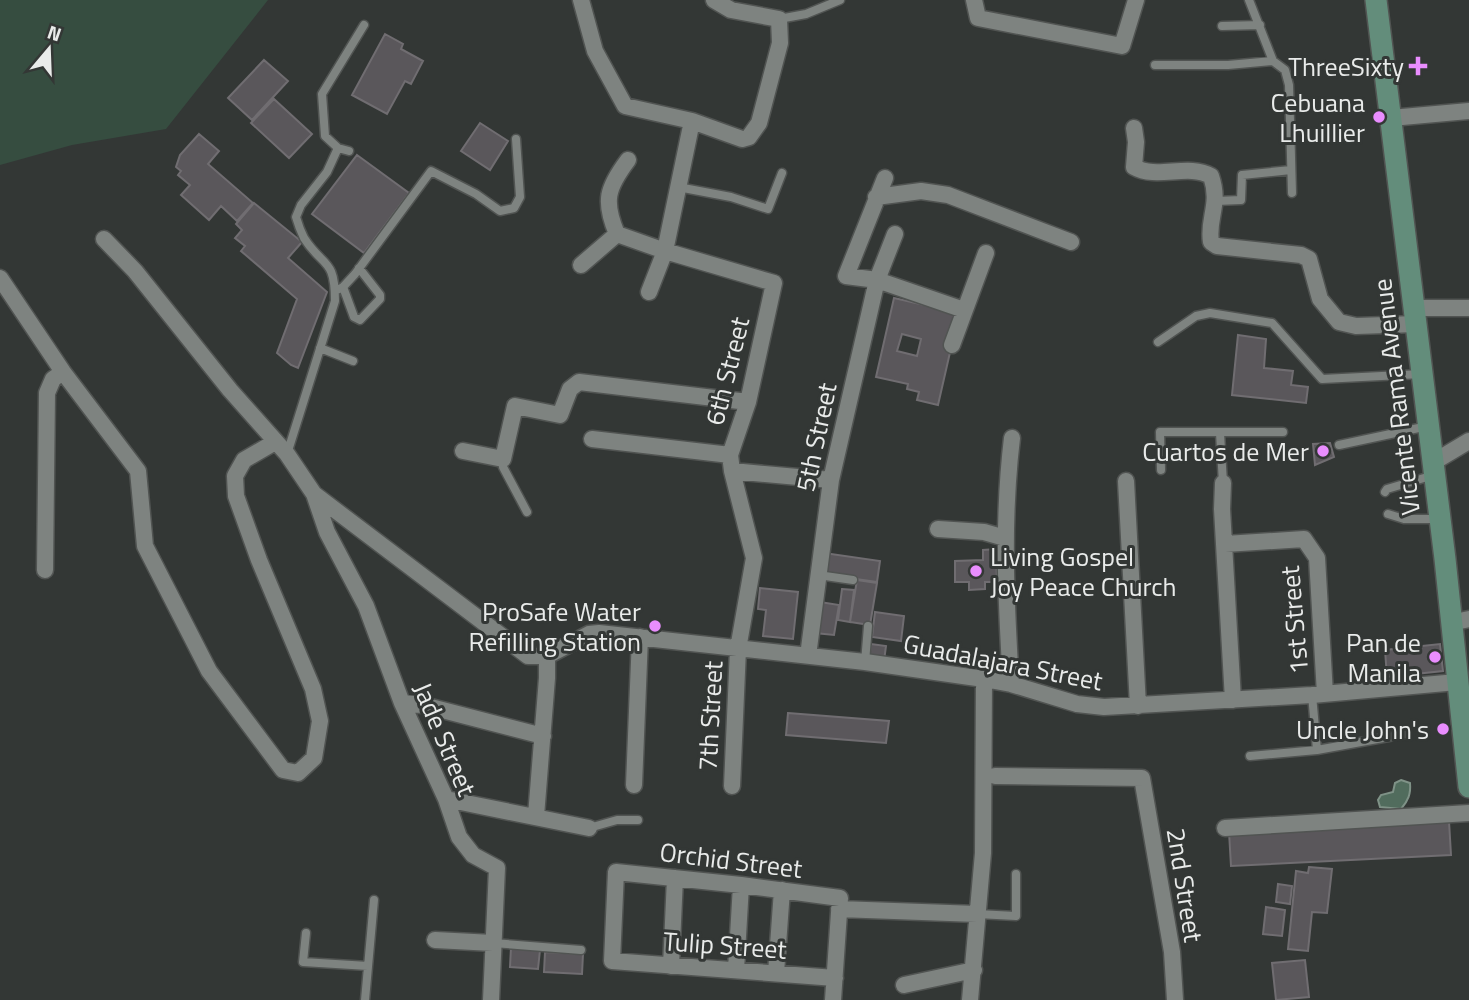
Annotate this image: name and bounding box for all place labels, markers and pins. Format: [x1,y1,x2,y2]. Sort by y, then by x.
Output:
place label: ThreeSixty [1288,47,1404,86]
marker: ThreeSixty [1410,58,1426,74]
place label: Cebuana Lhuillier [1270,83,1365,152]
marker: Cebuana Lhuillier [1371,109,1387,125]
place label: Cuartos de Mer [1142,432,1309,471]
marker: Cuartos de Mer [1315,443,1331,459]
place label: Living Gospel Joy Peace Church [990,537,1177,606]
marker: Living Gospel Joy Peace Church [968,563,984,579]
place label: ProSafe Water Refilling Station [469,592,641,661]
marker: ProSafe Water Refilling Station [647,618,663,634]
place label: Pan de Manila [1346,623,1421,692]
marker: Pan de Manila [1427,649,1443,665]
place label: Uncle John's [1296,710,1429,749]
marker: Uncle John's [1435,721,1451,737]

